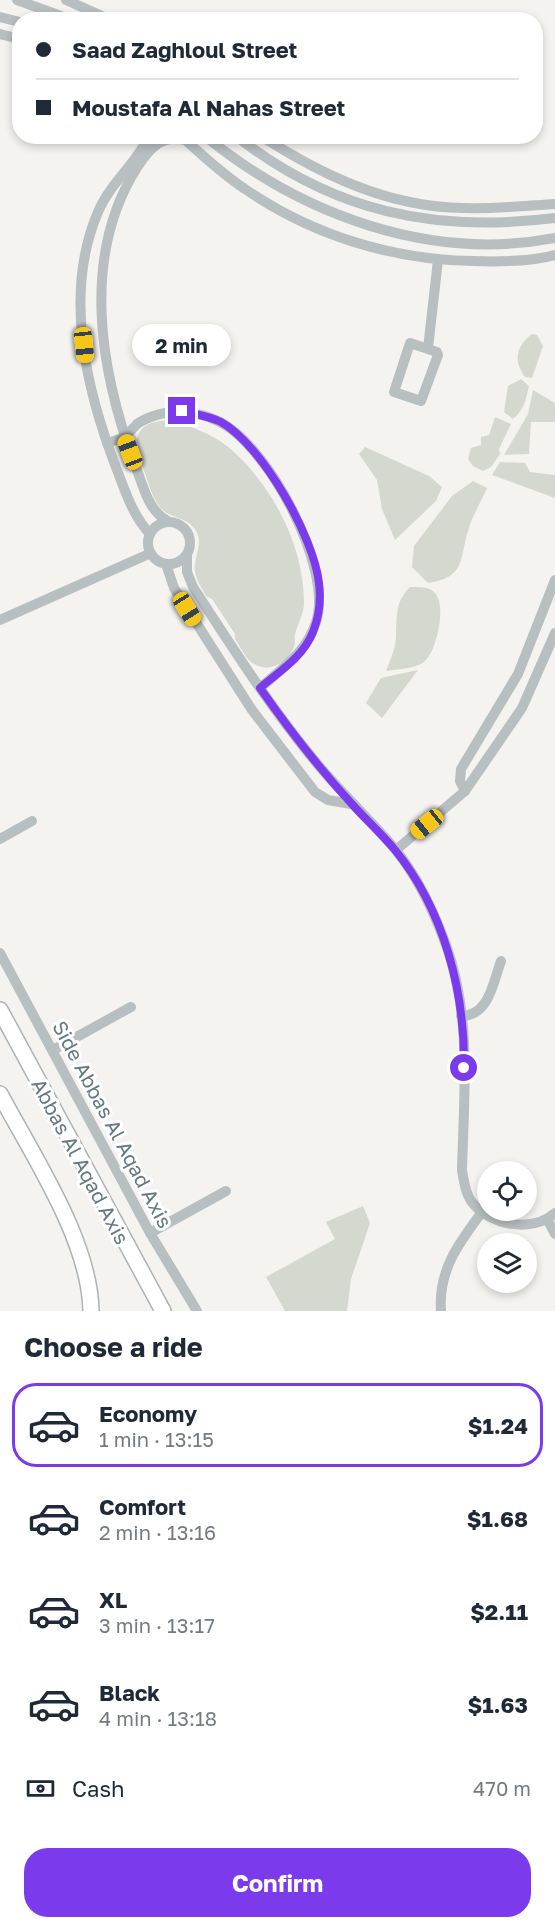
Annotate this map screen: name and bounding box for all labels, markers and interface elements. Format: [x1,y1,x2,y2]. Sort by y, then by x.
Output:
text: Saad Zaghloul Street [72,36,297,63]
text: Moustafa Al Nahas Street [72,94,345,121]
callout: 2 min [132,324,231,366]
car [73,326,95,364]
text: 2 min [155,333,208,357]
route end [168,397,195,424]
car [115,432,145,472]
car [170,589,204,629]
car [407,806,447,842]
street label: Side Abbas Al Aqad Axis [48,1016,178,1232]
route start [450,1054,477,1081]
street label: Abbas Al Aqad Axis [27,1074,135,1248]
map controls [477,1161,537,1293]
button: locate [477,1161,537,1221]
button: layers [477,1233,537,1293]
text: Choose a ride [24,1331,203,1363]
icon: car [27,1398,81,1452]
text: Economy [99,1400,197,1427]
text: $1.24 [468,1412,528,1439]
text: 1 min · 13:15 [99,1427,214,1451]
icon: car [27,1491,81,1545]
text: Comfort [99,1493,186,1520]
text: $1.68 [467,1505,528,1532]
text: 2 min · 13:16 [99,1520,216,1544]
icon: car [27,1584,81,1638]
text: XL [99,1586,127,1613]
text: $2.11 [470,1598,528,1625]
text: 3 min · 13:17 [99,1613,215,1637]
icon: car [27,1677,81,1731]
text: Black [99,1679,160,1706]
text: $1.63 [467,1691,528,1718]
text: 4 min · 13:18 [99,1706,217,1730]
icon: cash [24,1772,57,1805]
text: Cash [72,1775,125,1802]
text: 470 m [473,1776,531,1800]
button: Confirm [24,1848,531,1917]

